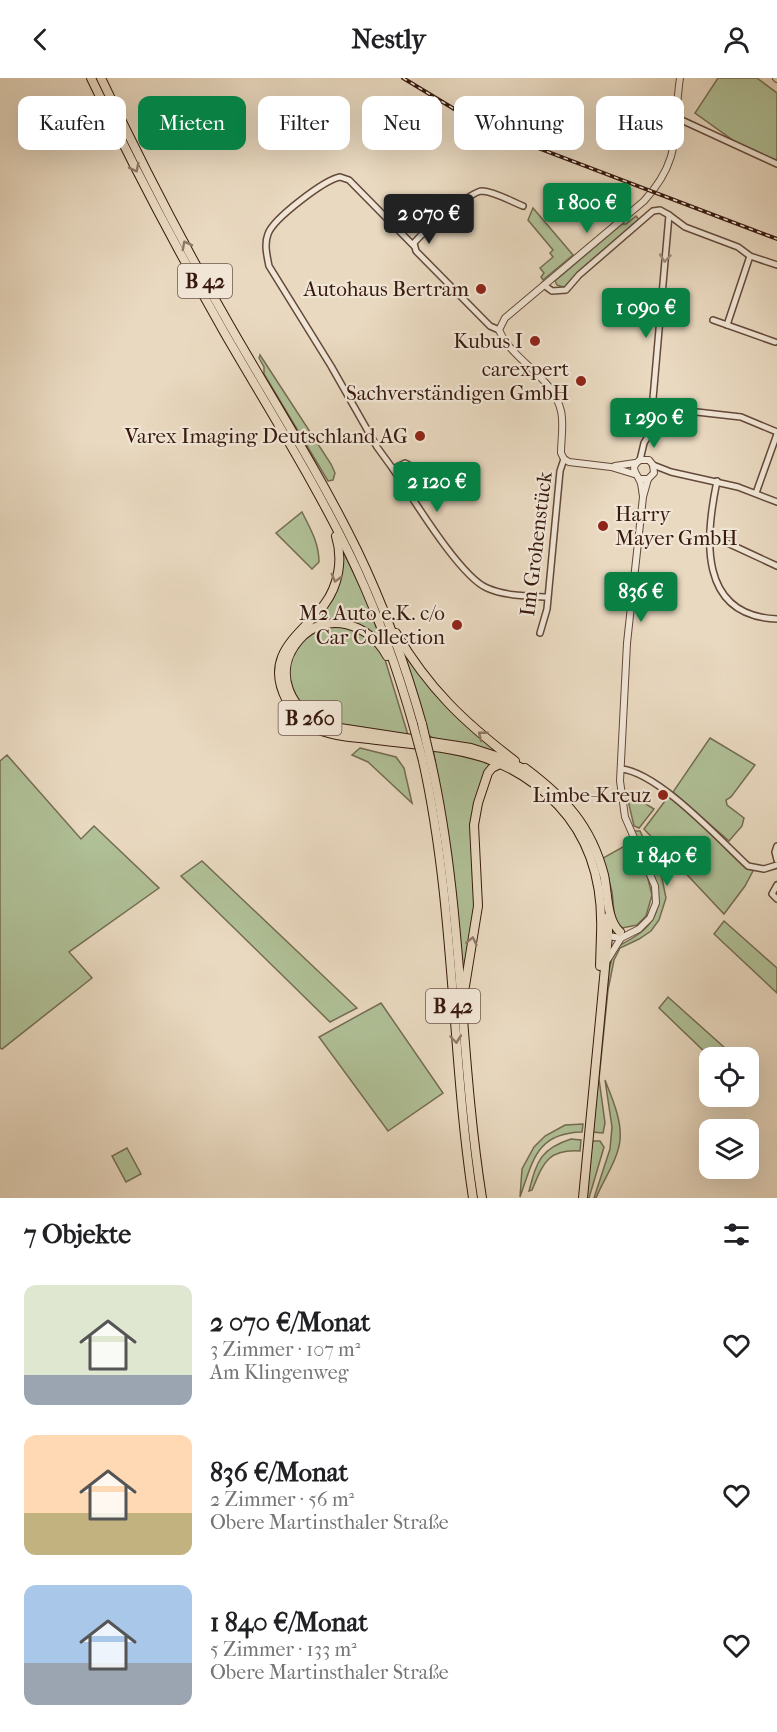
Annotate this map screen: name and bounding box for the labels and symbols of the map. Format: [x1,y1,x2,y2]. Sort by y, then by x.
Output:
one-way arrow [128,162,139,173]
pin: 1 800 € [532,183,642,234]
pin: 2 070 € [374,194,484,245]
one-way arrow [182,241,193,251]
one-way arrow [659,254,672,263]
road number: B 42 [178,264,232,298]
place label: Autohaus Bertram [303,277,470,301]
marker: Autohaus Bertram [474,282,488,296]
pin: 1 090 € [591,288,701,339]
place label: Kubus I [453,329,523,353]
marker: Kubus I [528,334,542,348]
place label: carexpert Sachverständigen GmbH [346,357,570,405]
marker: carexpert Sachverständigen GmbH [574,374,588,388]
pin: 1 290 € [599,398,709,449]
place label: Varex Imaging Deutschland AG [124,424,408,448]
marker: Varex Imaging Deutschland AG [413,429,427,443]
pin: 2 120 € [382,462,492,513]
street label: Im Grohenstück [515,470,557,618]
place label: Harry Mayer GmbH [615,502,738,550]
marker: Harry Mayer GmbH [596,519,610,533]
pin: 836 € [599,572,683,623]
one-way arrow [331,573,344,583]
place label: M2 Auto e.K. c/o Car Collection [299,601,445,649]
marker: M2 Auto e.K. c/o Car Collection [450,618,464,632]
road number: B 260 [278,701,342,735]
one-way arrow [477,731,488,742]
place label: Limbe-Kreuz [532,783,651,807]
marker: Limbe-Kreuz [656,788,670,802]
pin: 1 840 € [612,836,722,887]
one-way arrow [465,936,478,946]
road number: B 42 [426,989,480,1023]
one-way arrow [449,1035,462,1044]

